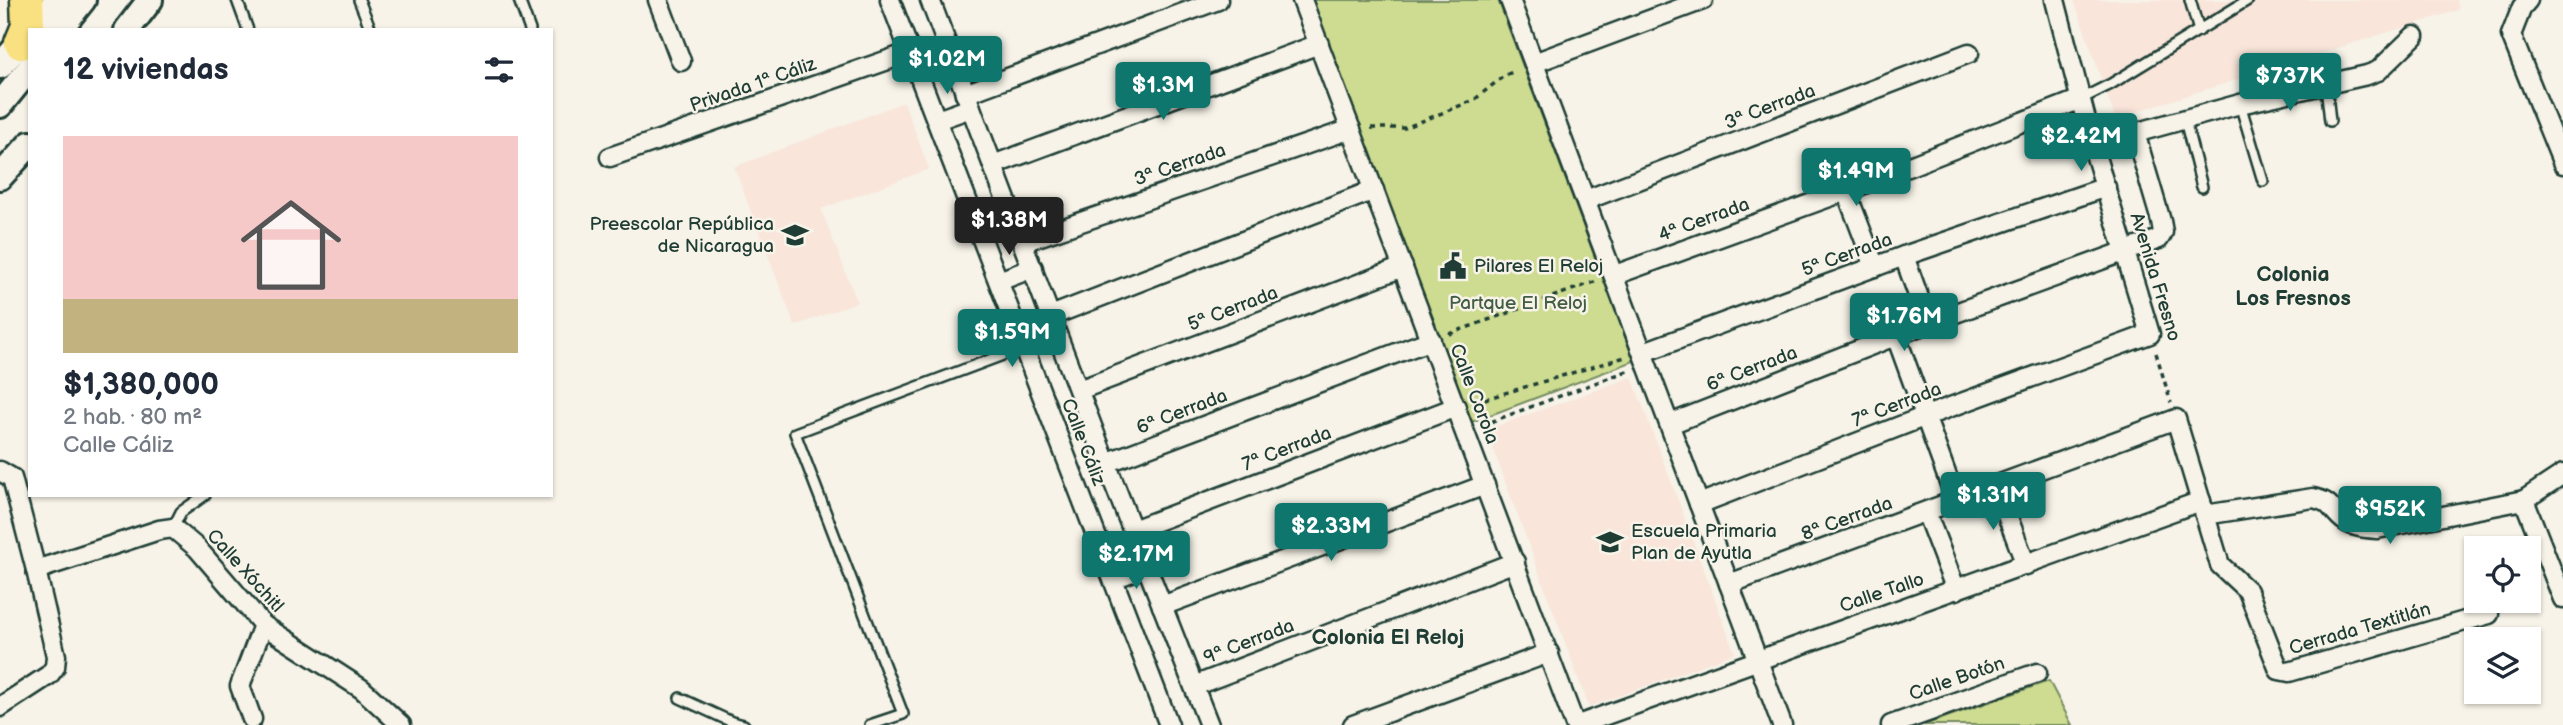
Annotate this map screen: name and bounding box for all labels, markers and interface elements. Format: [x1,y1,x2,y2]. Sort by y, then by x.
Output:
pin: $1.02M [890,36,1004,96]
text: $1.02M [908,45,986,73]
icon: filters [480,51,518,89]
text: 12 viviendas [63,52,228,88]
street label: Privada 1ª Cáliz [687,52,820,117]
pin: $737K [2241,54,2339,113]
pin: $1.3M [1114,62,1212,122]
text: $737K [2255,62,2325,90]
text: $1.3M [1131,71,1195,99]
street label: 3ª Cerrada [1721,79,1819,135]
pin: $2.42M [2024,114,2138,173]
text: $2.42M [2040,122,2122,150]
street label: 3ª Cerrada [1131,139,1229,191]
pin: $1.49M [1799,148,1913,208]
text: $1.49M [1818,157,1894,185]
icon: home [228,182,354,308]
street label: 4ª Cerrada [1655,193,1753,247]
pin: $1.38M [952,198,1066,257]
text: $1.38M [971,206,1047,234]
street label: Avenida Fresno [2125,210,2185,344]
place label: Preescolar República de Nicaragua [590,213,774,258]
school or university icon: Preescolar República de Nicaragua [780,220,810,250]
street label: 5ª Cerrada [1799,228,1895,282]
public building icon: Pilares El Reloj [1438,251,1468,281]
place label: Pilares El Reloj [1474,255,1603,278]
district label: Colonia Los Fresnos [2235,262,2351,311]
street label: 5ª Cerrada [1185,281,1281,337]
park label: Partque El Reloj [1449,292,1587,315]
pin: $1.76M [1847,294,1961,353]
text: $1.76M [1866,302,1942,330]
pin: $1.59M [955,310,1069,369]
text: $1.59M [974,318,1050,346]
street label: Calle Corola [1444,341,1504,447]
street label: 6ª Cerrada [1703,341,1801,397]
text: $1,380,000 [63,367,219,403]
street label: 7ª Cerrada [1849,378,1945,432]
street label: 6ª Cerrada [1133,384,1231,440]
street label: Calle Cáliz [1056,395,1110,489]
text: 2 hab. · 80 m² [63,403,202,431]
street label: 7ª Cerrada [1239,422,1335,476]
text: Calle Cáliz [63,431,173,459]
pin: $1.31M [1936,472,2050,532]
text: $1.31M [1957,481,2029,509]
pin: $952K [2341,486,2439,546]
street label: 8ª Cerrada [1798,492,1896,546]
text: $952K [2354,495,2426,523]
pin: $2.33M [1274,504,1388,563]
text: $2.33M [1291,512,1371,540]
place label: Escuela Primaria Plan de Ayutla [1631,520,1777,565]
street label: Calle Xóchitl [202,525,288,617]
school or university icon: Escuela Primaria Plan de Ayutla [1595,527,1625,557]
pin: $2.17M [1079,532,1193,591]
map controls [2464,536,2541,704]
button: locate [2464,536,2541,613]
text: $2.17M [1098,540,1174,568]
street label: Calle Tallo [1837,568,1927,618]
street label: Cerrada Textitlán [2287,598,2433,660]
street label: 9ª Cerrada [1200,614,1298,670]
district label: Colonia El Reloj [1312,625,1464,650]
button: layers [2464,627,2541,704]
street label: Calle Botón [1906,652,2008,706]

